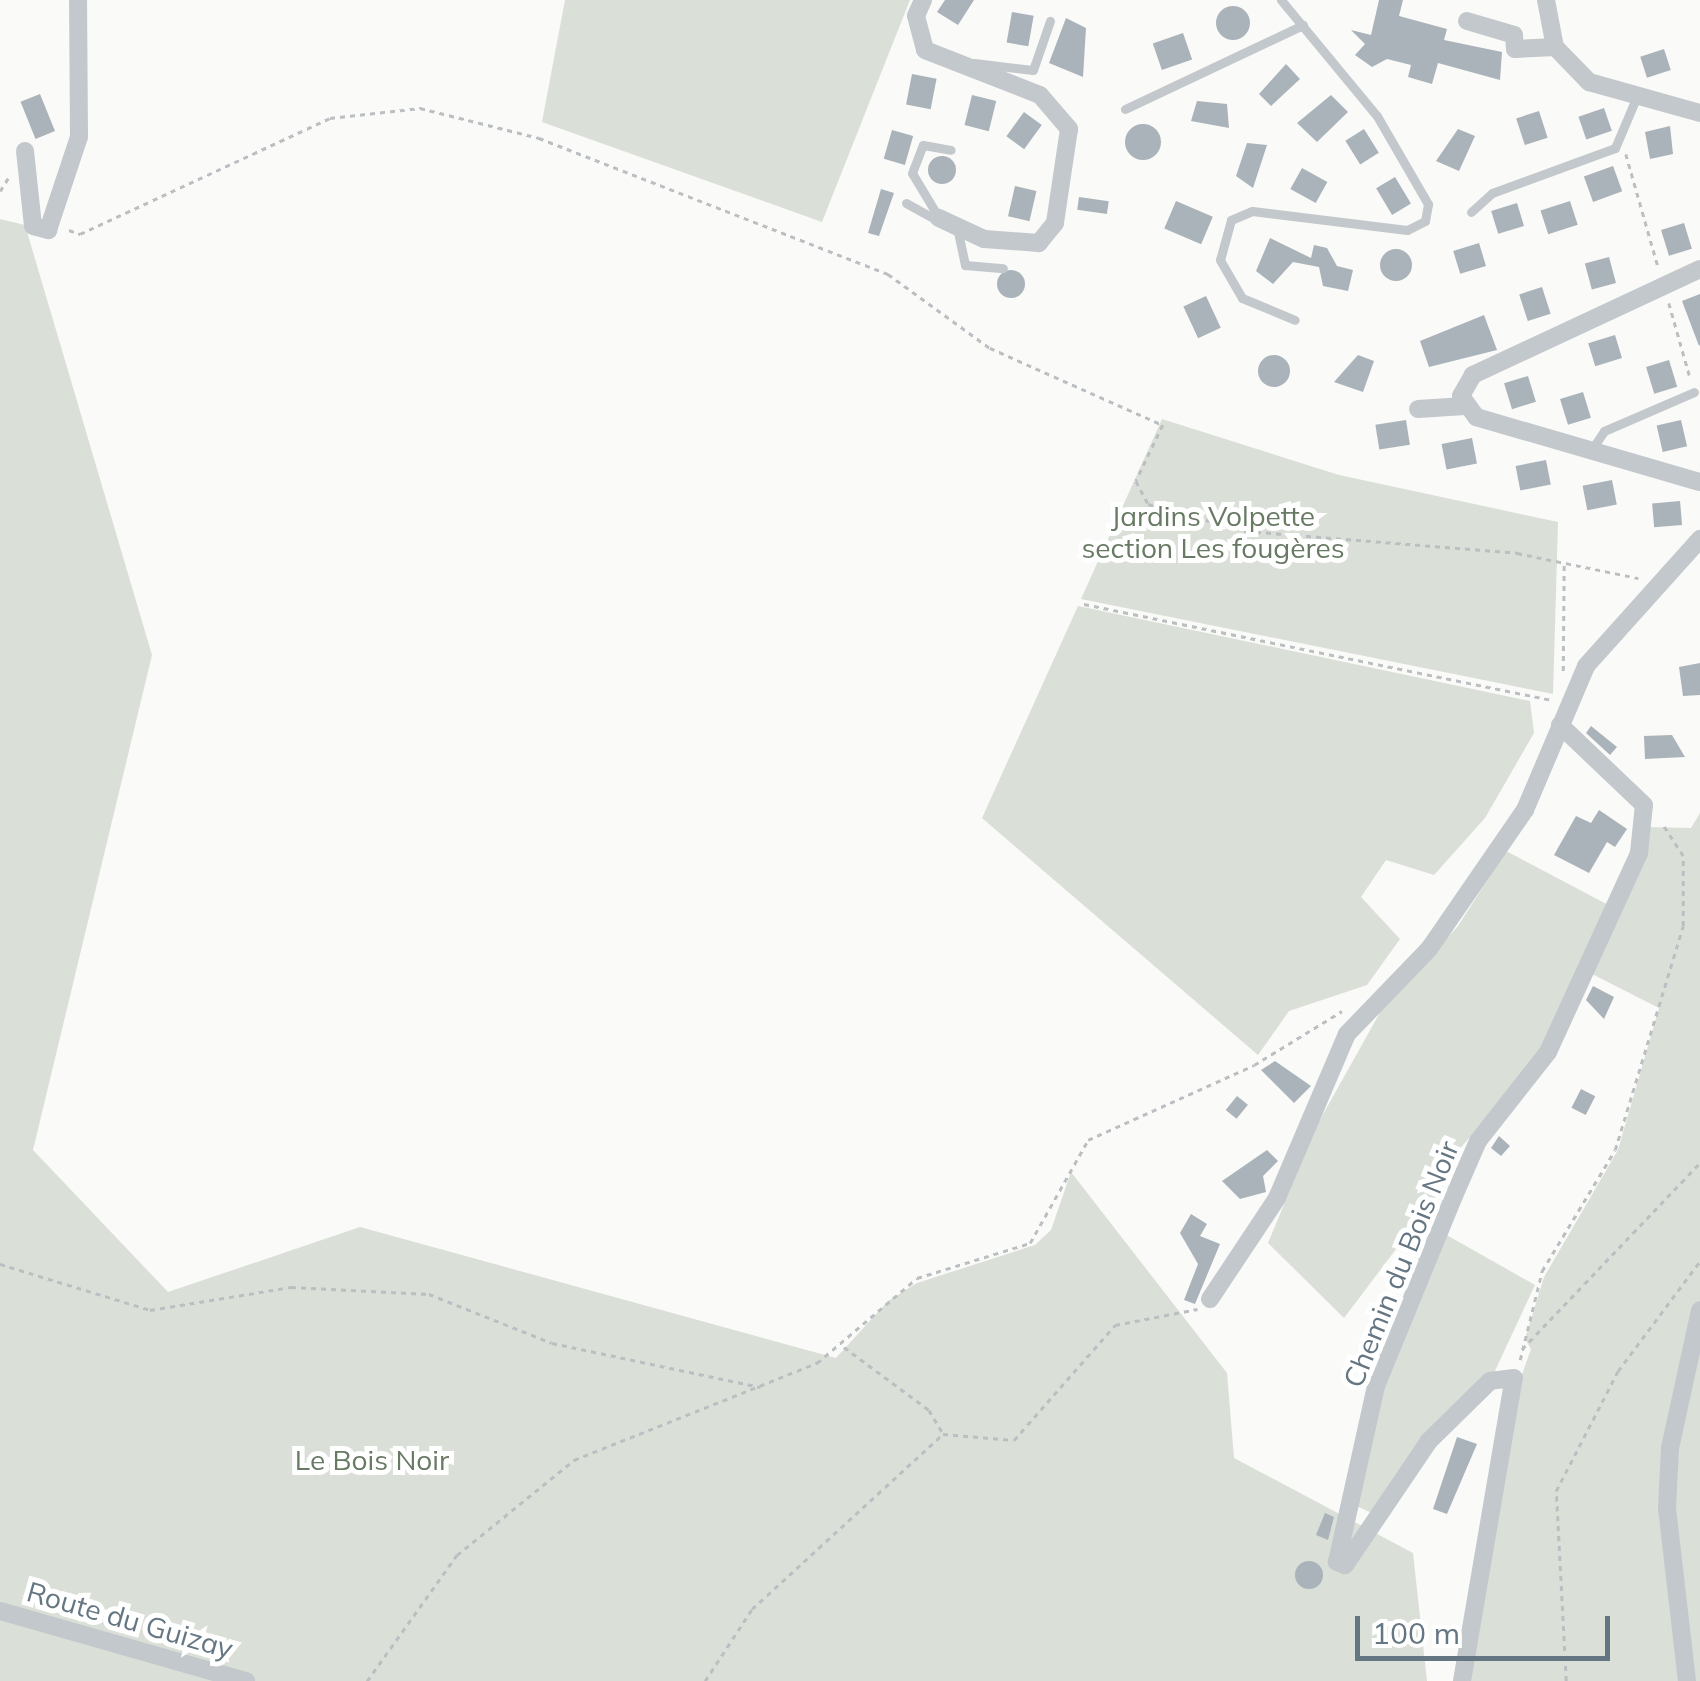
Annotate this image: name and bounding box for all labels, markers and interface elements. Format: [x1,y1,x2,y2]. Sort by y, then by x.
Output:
park label: Jardins Volpette section Les fougères [1081,499,1345,565]
street label: Chemin du Bois Noir [1336,1136,1466,1392]
park label: Le Bois Noir [295,1443,449,1477]
street label: Route du Guizay [23,1575,237,1665]
scale bar [1360,1596,1615,1658]
text: 100 m [1372,1614,1460,1652]

